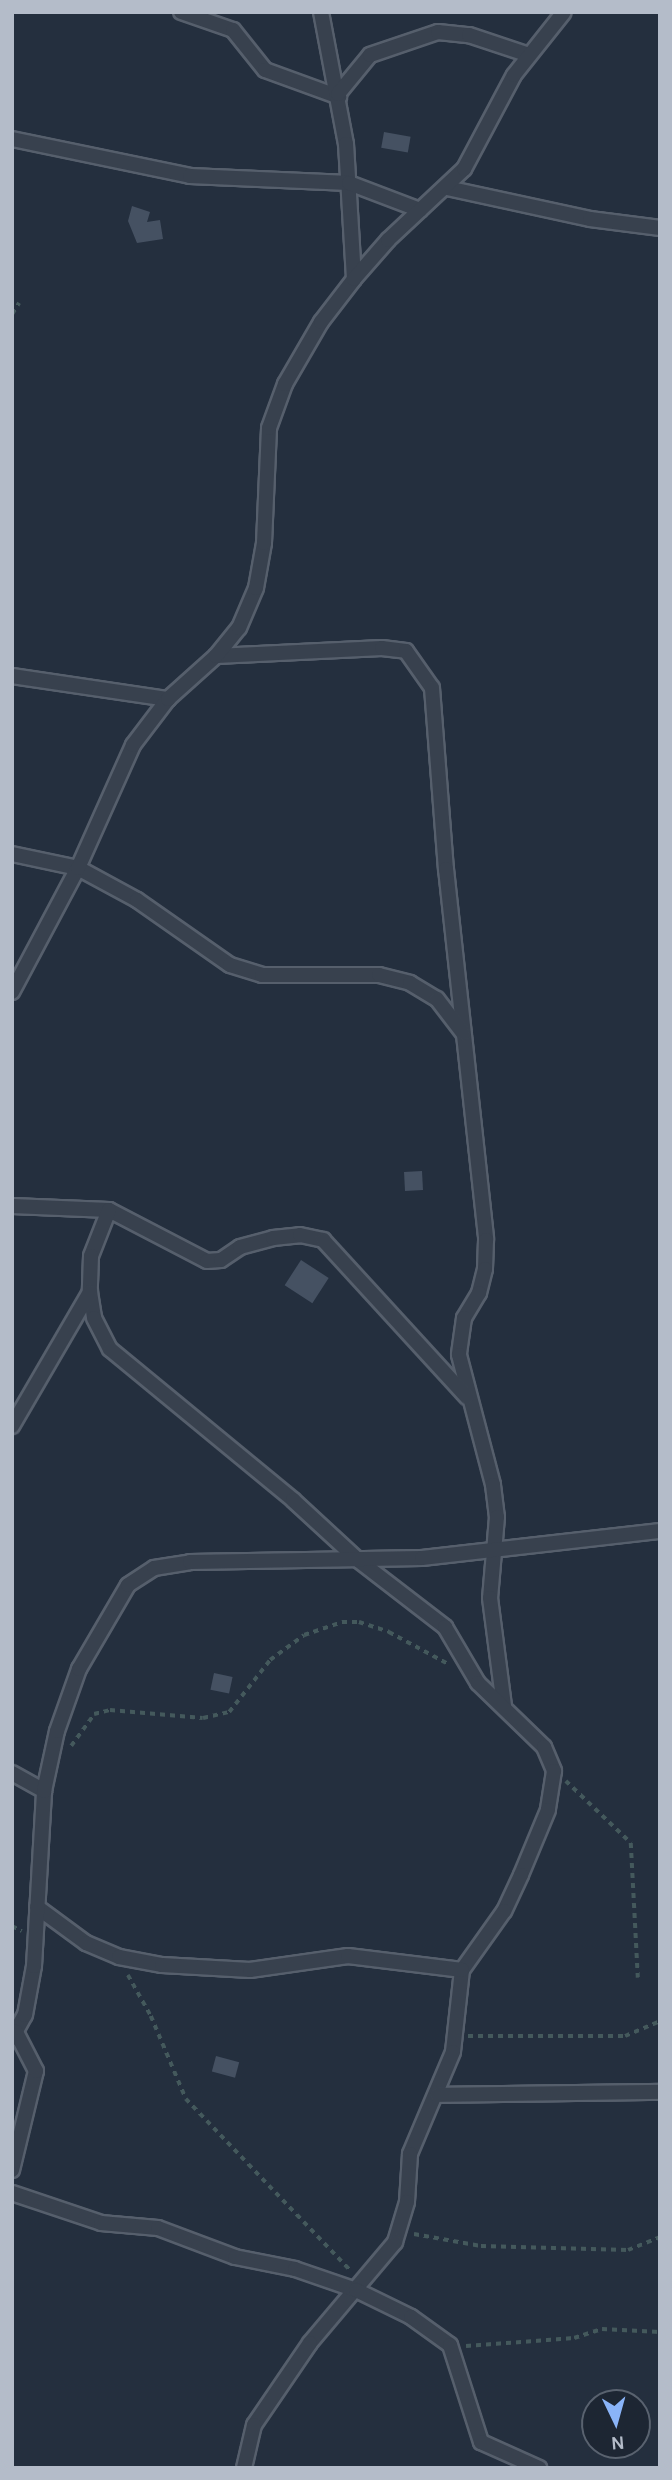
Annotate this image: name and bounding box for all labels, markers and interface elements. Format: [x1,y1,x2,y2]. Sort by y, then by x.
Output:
north arrow [581,2389,651,2459]
text: N [610,2431,625,2454]

